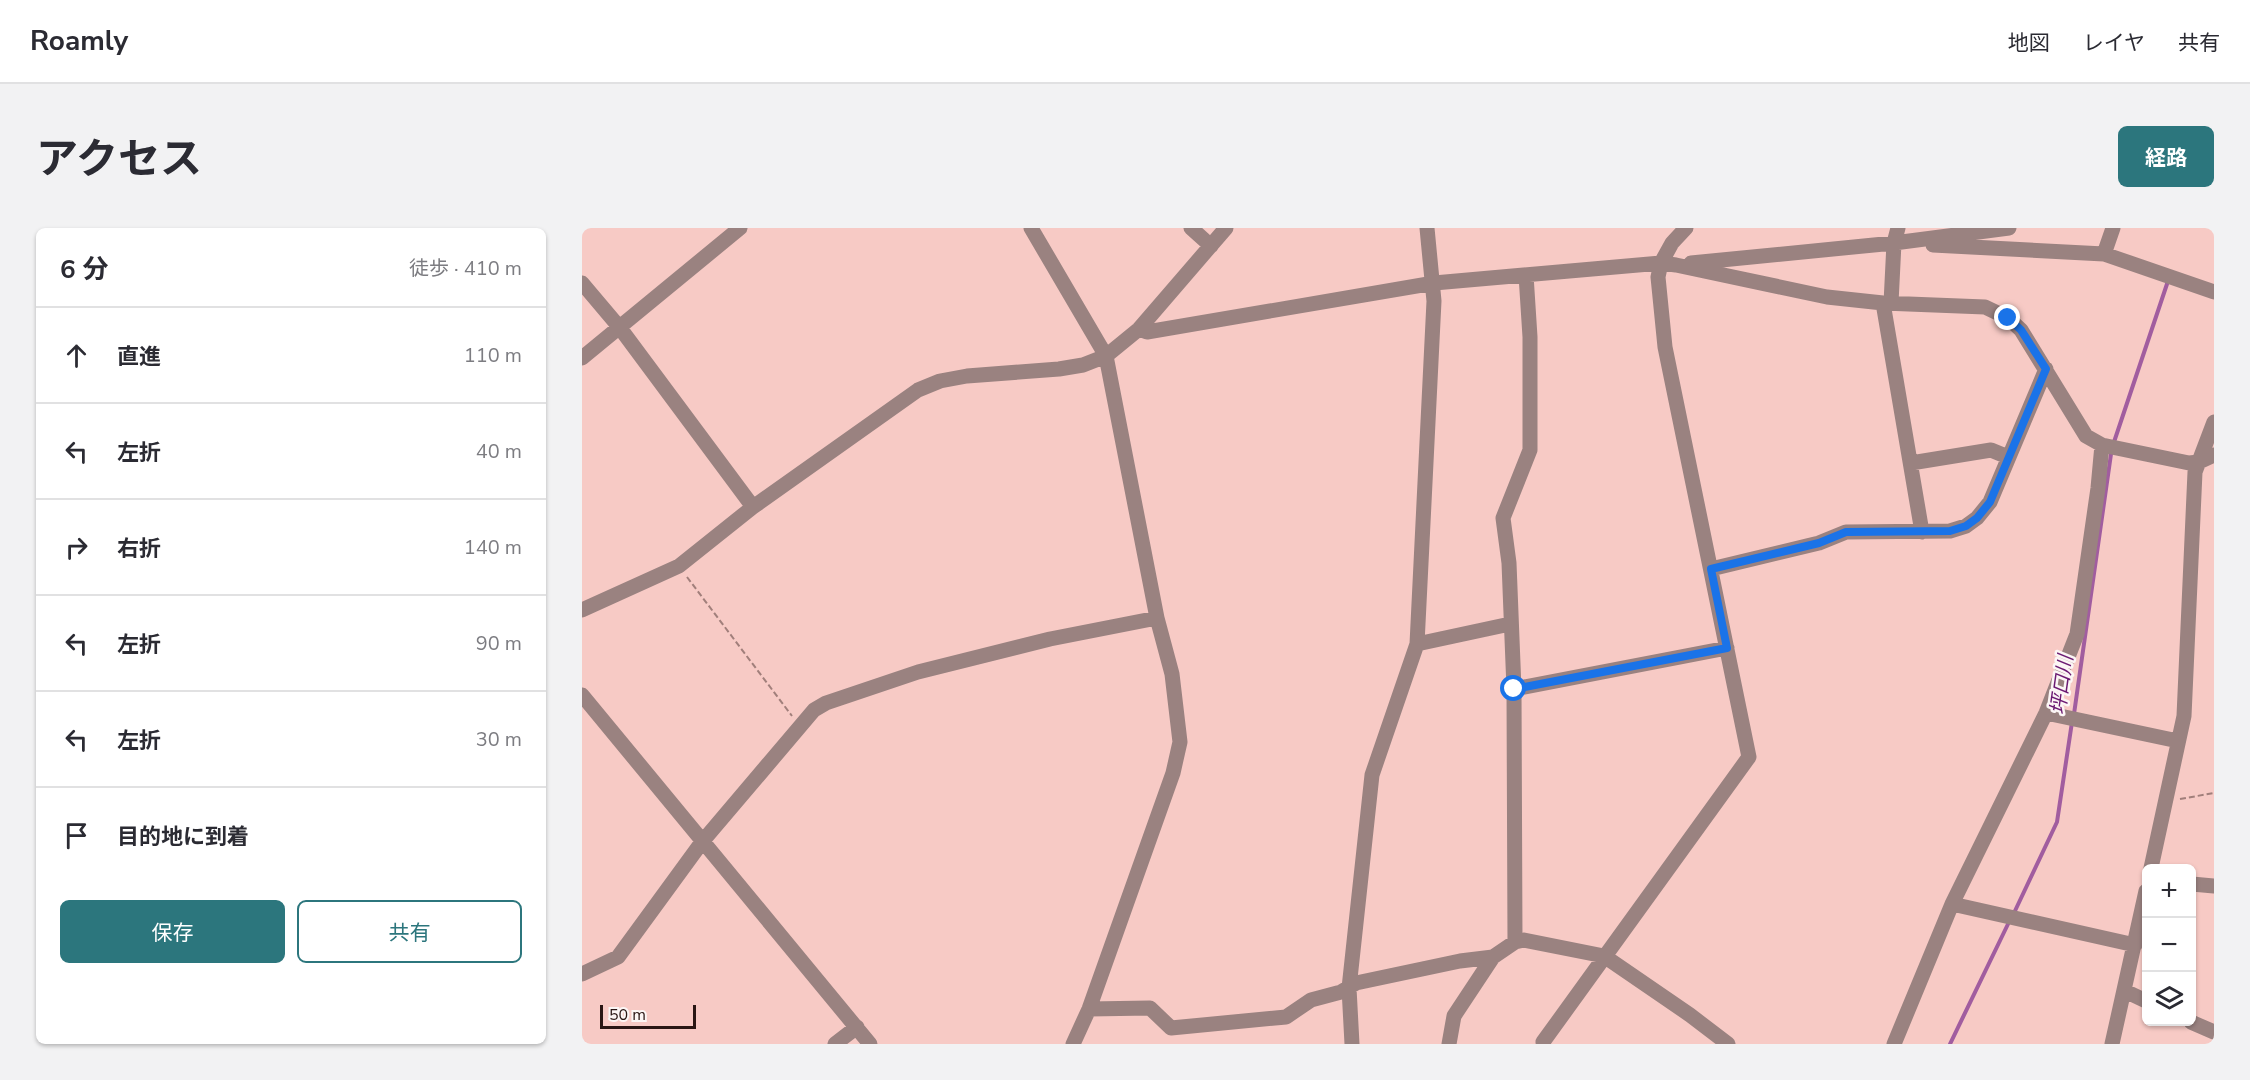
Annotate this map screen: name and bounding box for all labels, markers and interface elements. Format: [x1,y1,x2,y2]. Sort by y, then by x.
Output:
text: Roamly [30,22,128,60]
text: 地図 [2008,29,2050,57]
text: レイヤ [2083,29,2145,57]
text: 共有 [2178,29,2220,57]
button: 経路 [2118,126,2214,187]
text: アクセス [36,131,202,188]
text: 6 分 [60,252,109,287]
text: 徒歩 · 410 m [409,255,522,282]
route end [1994,304,2020,330]
icon: ahead [60,339,93,372]
text: 直進 [117,342,161,372]
text: 110 m [464,342,522,369]
icon: left [60,435,93,468]
text: 左折 [117,438,161,468]
text: 40 m [476,438,522,465]
icon: right [60,531,93,564]
text: 右折 [117,534,161,564]
text: 140 m [464,534,522,561]
icon: left [60,627,93,660]
text: 左折 [117,630,161,660]
text: 90 m [476,630,522,657]
water label: 坪口川 [2044,651,2080,717]
route start [1500,675,1526,701]
icon: left [60,723,93,756]
text: 左折 [117,726,161,756]
text: 30 m [476,726,522,753]
icon: arrive [60,819,93,852]
text: 目的地に到着 [117,822,249,852]
map controls [2142,864,2196,1026]
button: + [2142,864,2196,918]
button: 保存 [60,900,285,963]
button: 共有 [297,900,522,963]
button: − [2142,918,2196,972]
button: layers [2142,972,2196,1026]
scale bar [600,1002,696,1030]
text: 50 m [609,1004,646,1026]

